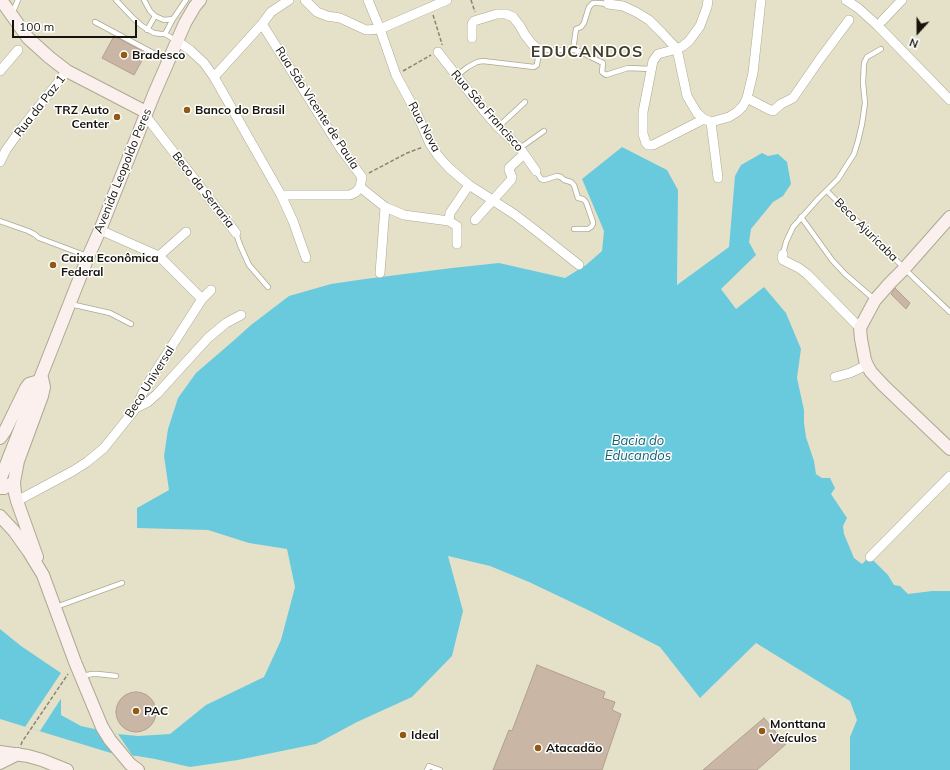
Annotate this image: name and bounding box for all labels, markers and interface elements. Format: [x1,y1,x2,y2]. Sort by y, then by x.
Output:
scale bar [14,12,139,38]
north arrow [898,12,938,52]
text: 100 m [19,19,54,34]
text: N [907,35,920,51]
district label: EDUCANDOS [531,42,643,62]
street label: Rua São Vicente de Paula [272,44,362,172]
place label: Bradesco [132,48,185,62]
marker: Bradesco [119,50,129,60]
street label: Rua São Francisco [448,67,526,155]
street label: Rua da Paz 1 [11,72,69,140]
street label: Rua Nova [405,99,443,155]
place label: TRZ Auto Center [55,103,109,131]
place label: Banco do Brasil [195,103,285,117]
marker: Banco do Brasil [182,105,192,115]
street label: Avenida Leopoldo Peres [91,106,155,236]
marker: TRZ Auto Center [112,112,122,122]
street label: Beco da Serraria [169,149,237,231]
street label: Beco Ajuricaba [831,195,901,265]
place label: Caixa Econômica Federal [61,251,159,279]
marker: Caixa Econômica Federal [48,260,58,270]
street label: Beco Universal [122,343,178,421]
water label: Bacia do Educandos [605,433,671,464]
place label: PAC [144,704,168,718]
marker: PAC [131,706,141,716]
place label: Monttana Veículos [770,717,826,745]
marker: Monttana Veículos [757,726,767,736]
place label: Ideal [411,728,439,742]
marker: Ideal [398,730,408,740]
place label: Atacadão [546,741,602,755]
marker: Atacadão [533,743,543,753]

